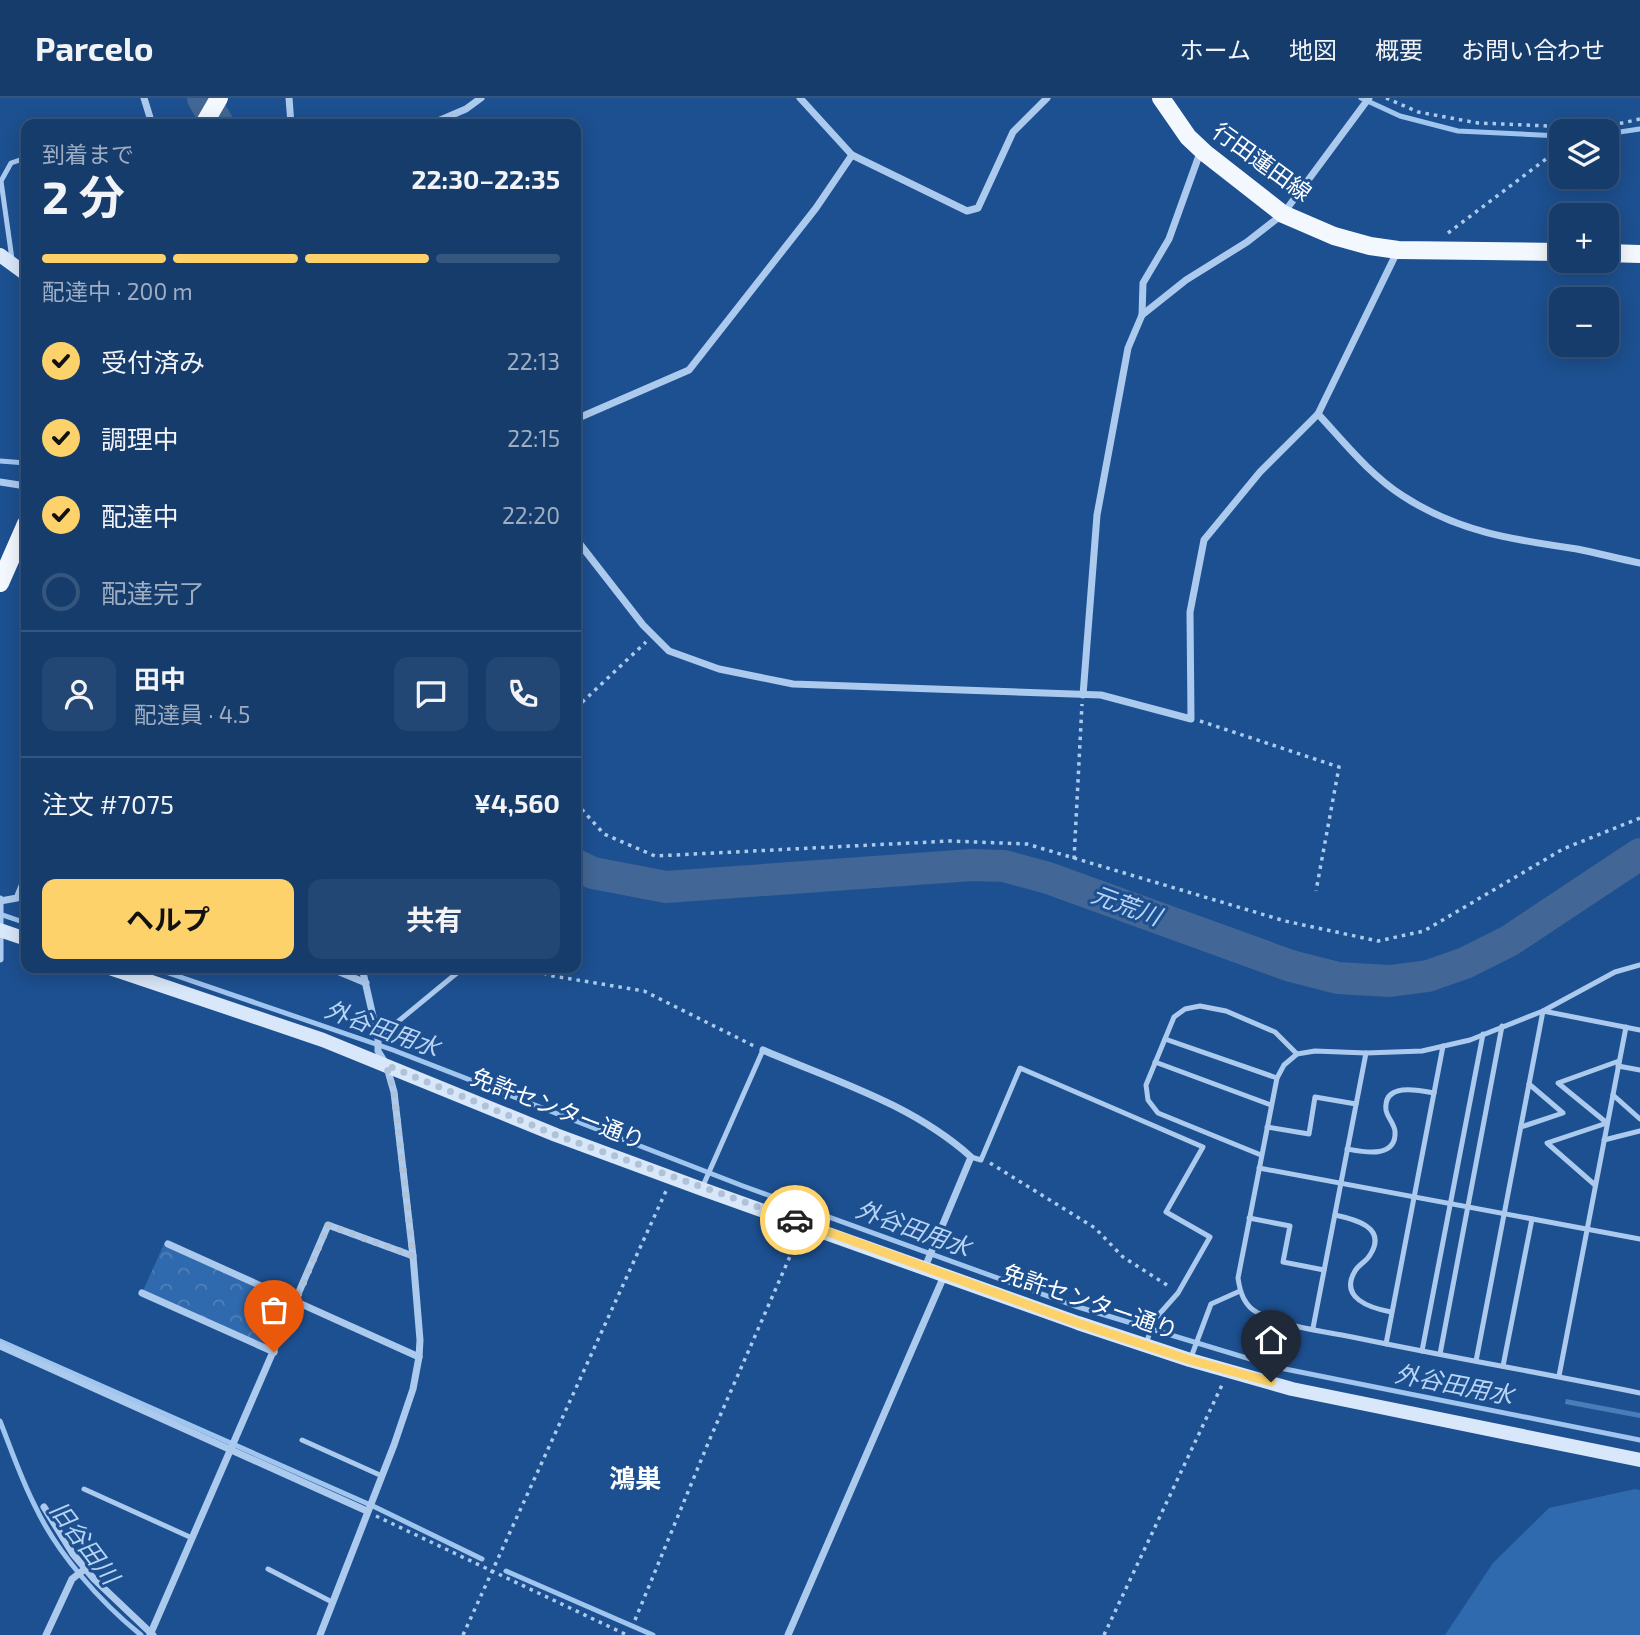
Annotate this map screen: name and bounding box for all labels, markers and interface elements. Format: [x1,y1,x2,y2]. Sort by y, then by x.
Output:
text: Parcelo [35,28,153,68]
text: ホーム [1180,35,1251,64]
text: 地図 [1289,35,1337,64]
text: 概要 [1375,35,1423,64]
text: お問い合わせ [1461,35,1605,64]
street label: 行田蓮田線 [1208,116,1317,206]
map controls [1549,119,1619,357]
button: layers [1549,119,1619,189]
text: 到着まで [42,140,134,168]
text: 22:30–22:35 [411,163,560,194]
text: 2 分 [42,168,125,223]
button: + [1549,203,1619,273]
text: 配達中 · 200 m [42,277,193,305]
button: − [1549,287,1619,357]
icon: check [42,342,80,380]
text: 受付済み [101,346,205,377]
text: 22:13 [507,347,560,375]
icon: check [42,419,80,457]
text: 調理中 [101,423,179,454]
text: 22:15 [507,424,560,452]
icon: check [42,496,80,534]
text: 配達中 [101,500,179,531]
text: 22:20 [502,501,560,529]
text: 配達完了 [101,577,205,608]
button: person [42,657,116,731]
button: chat [394,657,468,731]
button: phone [486,657,560,731]
text: 田中 [134,663,186,694]
text: 配達員 · 4.5 [134,700,250,728]
text: ¥4,560 [474,787,560,818]
text: 注文 #7075 [42,788,174,819]
button: ヘルプ [42,879,294,959]
button: 共有 [308,879,560,959]
water label: 元荒川 [1088,879,1168,932]
water label: 外谷田用水 [321,993,447,1063]
street label: 免許センター通り [467,1062,649,1154]
courier [760,1185,830,1255]
water label: 外谷田用水 [852,1193,978,1263]
icon: car [776,1201,814,1239]
street label: 免許センター通り [999,1258,1182,1344]
pin [244,1280,304,1352]
icon: bag [255,1291,293,1329]
pin [1241,1310,1301,1382]
icon: home [1252,1321,1290,1359]
water label: 外谷田用水 [1393,1358,1519,1410]
district label: 鴻巣 [609,1462,661,1493]
water label: 旧谷田川 [45,1495,127,1592]

